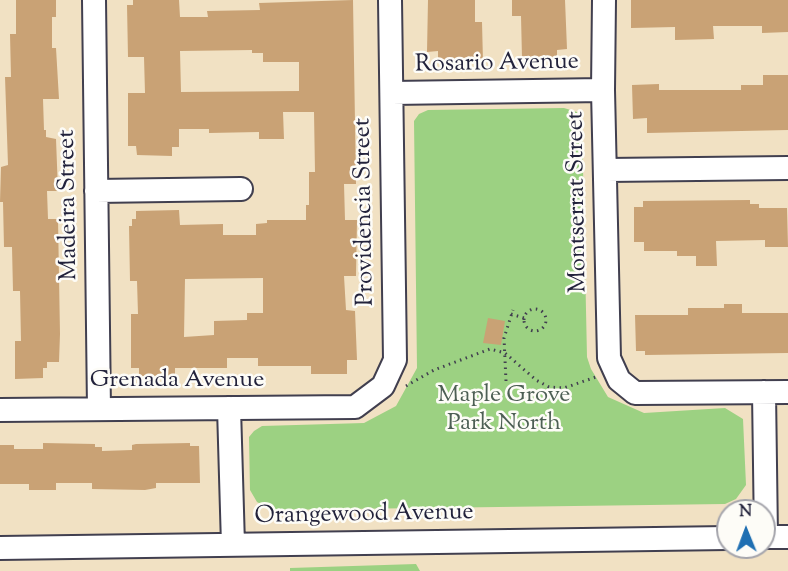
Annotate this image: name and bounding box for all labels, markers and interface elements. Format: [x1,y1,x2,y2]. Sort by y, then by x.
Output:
street label: Rosario Avenue [415,49,579,81]
street label: Montserrat Street [563,111,595,293]
street label: Providencia Street [350,118,382,306]
street label: Madeira Street [54,129,86,281]
street label: Grenada Avenue [90,368,264,396]
park label: Maple Grove Park North [438,383,570,439]
north arrow [716,499,776,559]
street label: Orangewood Avenue [254,500,474,532]
text: N [739,501,752,524]

